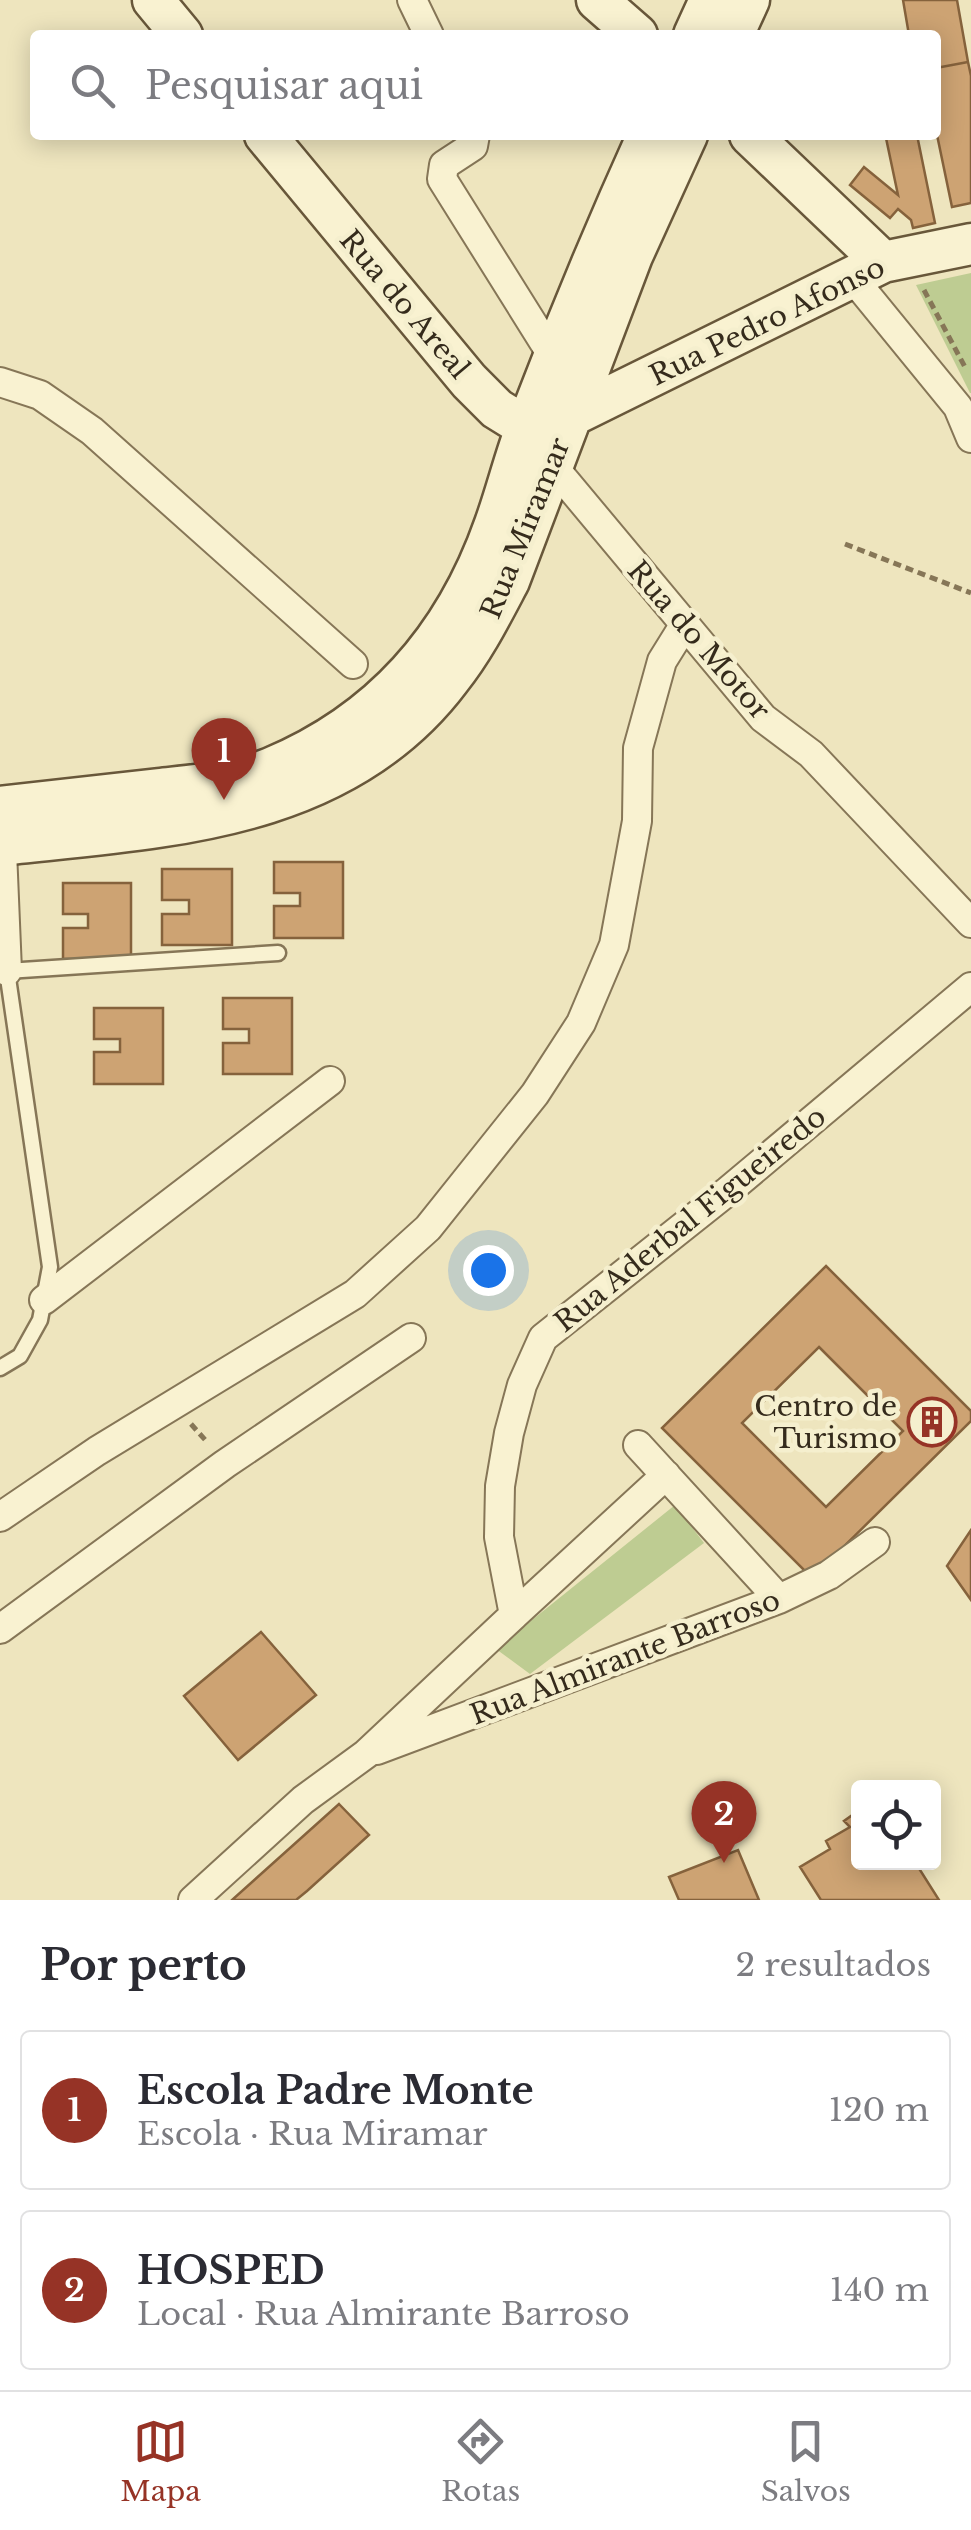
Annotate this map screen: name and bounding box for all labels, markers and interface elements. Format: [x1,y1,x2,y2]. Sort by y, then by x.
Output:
search box [30,30,941,140]
icon: search [65,58,120,113]
text: Pesquisar aqui [145,62,423,109]
street label: Rua do Areal [332,223,477,386]
street label: Rua Pedro Afonso [644,249,890,394]
street label: Rua Miramar [473,432,578,624]
street label: Rua do Motor [620,554,778,728]
pin: 1 [192,718,256,800]
street label: Rua Aderbal Figueiredo [548,1099,833,1340]
your location [463,1245,514,1296]
place label: Centro de Turismo [754,1389,897,1456]
building icon: Centro de Turismo [906,1396,958,1448]
street label: Rua Almirante Barroso [465,1582,785,1733]
pin: 2 [692,1780,756,1863]
map controls [851,1780,941,1870]
button: locate [851,1780,941,1870]
text: Por perto [40,1939,247,1991]
text: 2 resultados [736,1945,931,1985]
text: Escola Padre Monte [137,2067,534,2114]
text: 1 [68,2090,81,2130]
text: 120 m [829,2090,929,2130]
text: Escola · Rua Miramar [137,2114,487,2154]
text: HOSPED [137,2247,325,2294]
text: 2 [64,2270,85,2310]
text: 140 m [830,2270,929,2310]
text: Local · Rua Almirante Barroso [137,2294,630,2334]
tab: Mapa [120,2414,201,2509]
tab: Rotas [441,2414,520,2509]
tab: Salvos [761,2414,851,2509]

